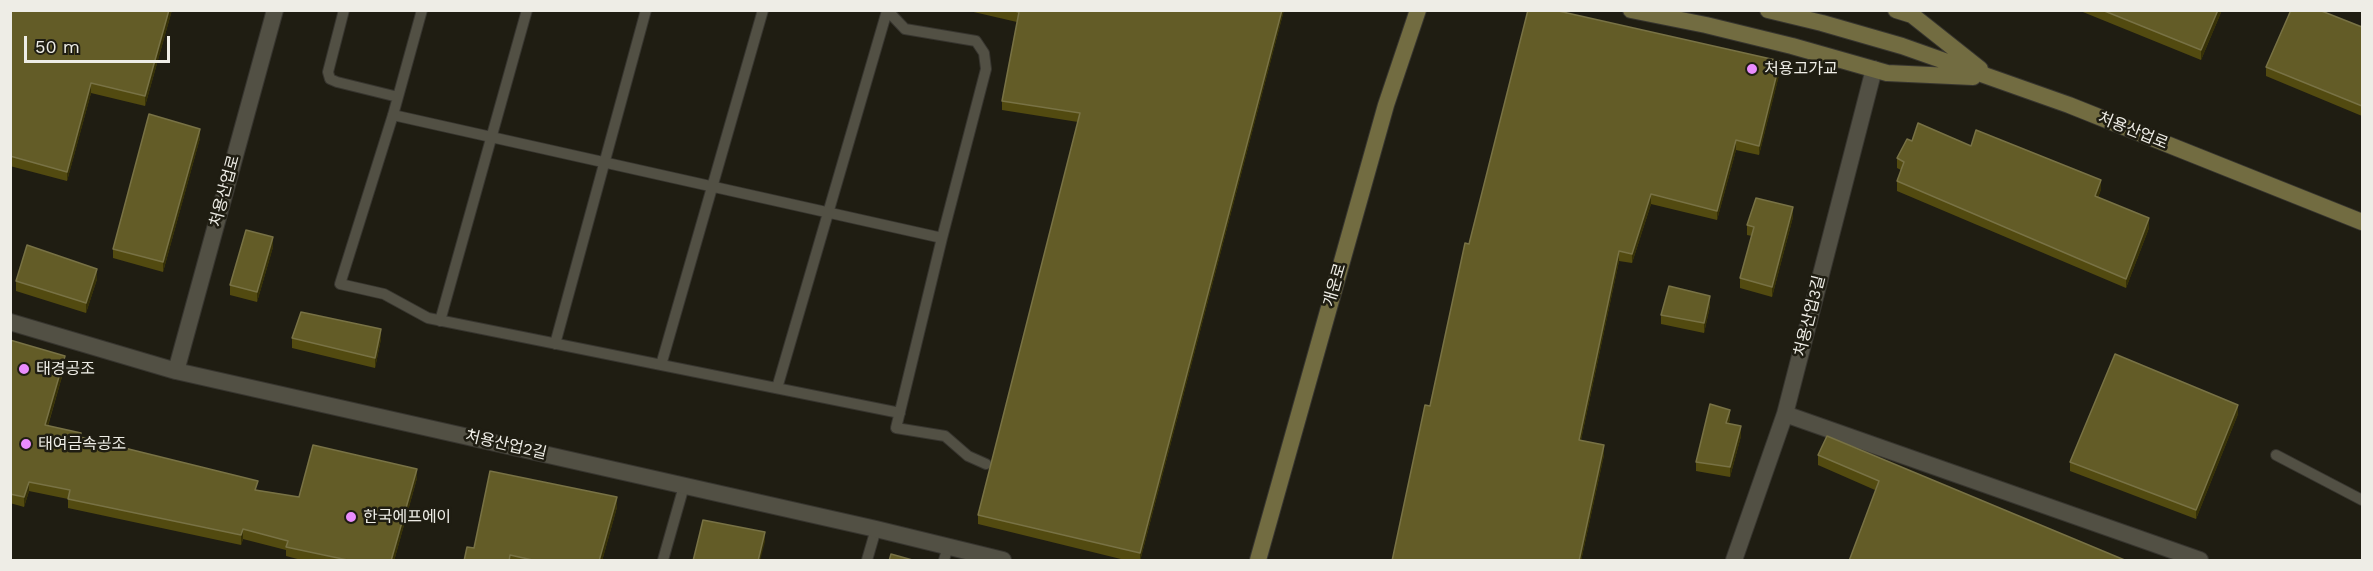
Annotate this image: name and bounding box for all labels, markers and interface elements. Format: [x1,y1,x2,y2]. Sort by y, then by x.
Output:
scale bar [27,24,172,62]
text: 50 m [35,36,80,57]
place label: 처용고가교 [1764,59,1838,79]
marker: 처용고가교 [1745,62,1759,76]
street label: 처용산업로 [2095,108,2171,154]
street label: 처용산업로 [206,153,244,229]
street label: 개운로 [1320,261,1350,309]
street label: 처용산업3길 [1791,273,1829,359]
place label: 태경공조 [36,359,95,379]
marker: 태경공조 [17,362,31,376]
street label: 처용산업2길 [463,426,549,464]
place label: 태여금속공조 [38,434,126,454]
marker: 태여금속공조 [19,437,33,451]
place label: 한국에프에이 [363,507,451,527]
marker: 한국에프에이 [344,510,358,524]

